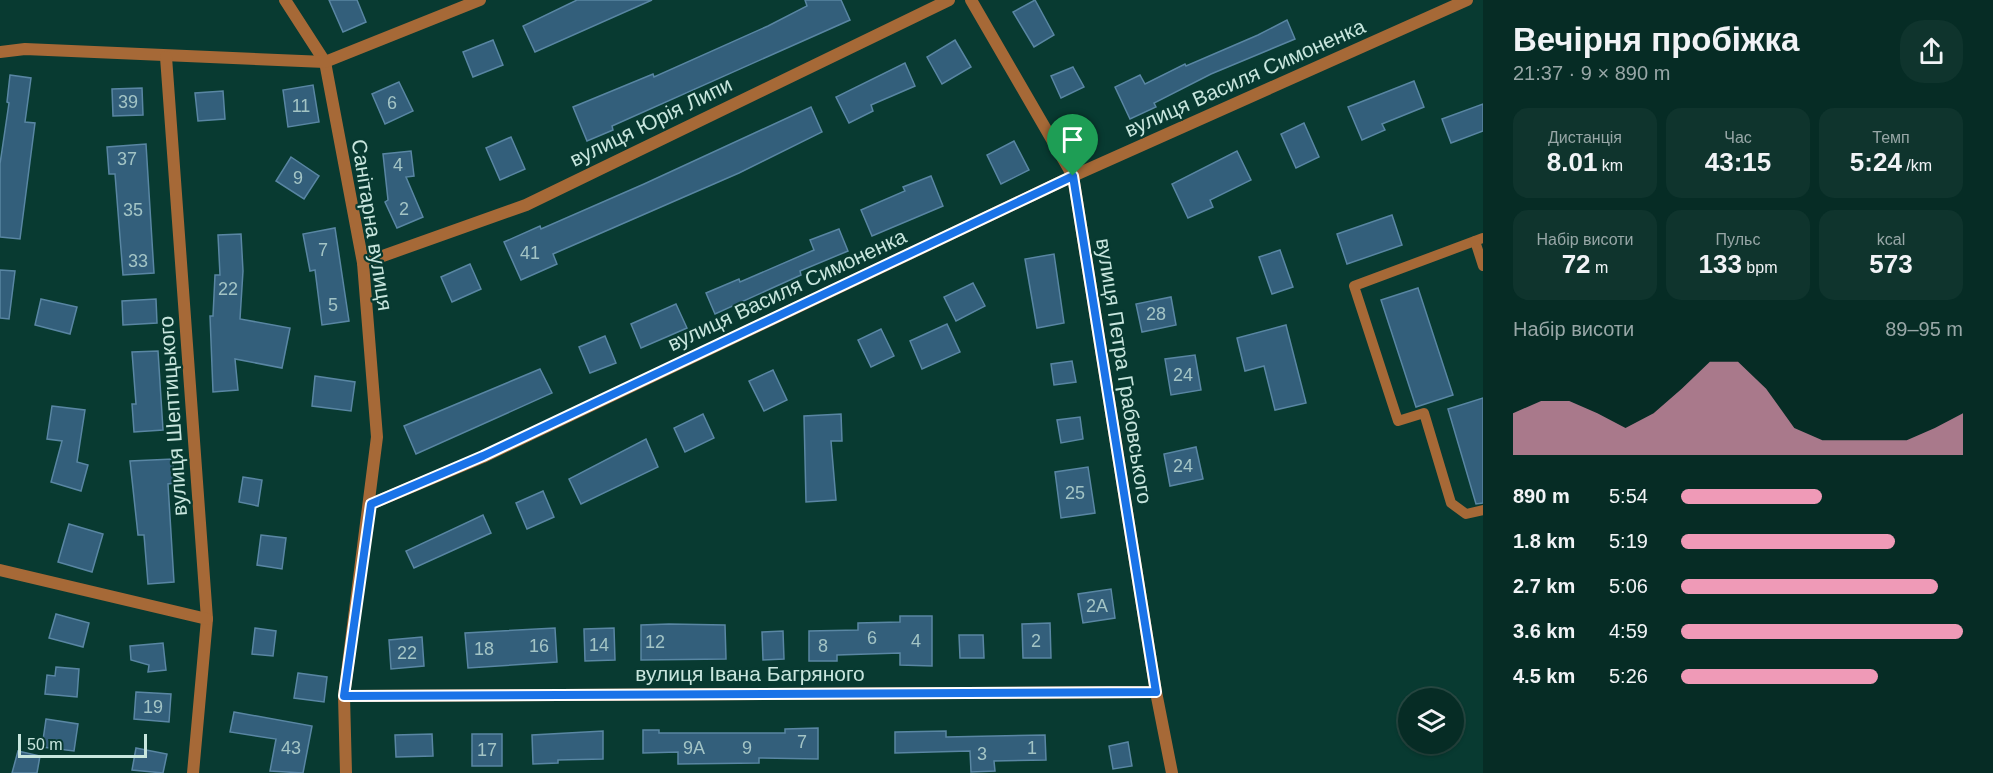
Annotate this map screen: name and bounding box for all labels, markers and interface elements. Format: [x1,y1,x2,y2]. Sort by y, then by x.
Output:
street label: вулиця Василя Симоненка [1121,14,1369,141]
button: share [1900,20,1963,83]
text: Вечірня пробіжка [1513,21,1799,58]
text: 21:37 · 9 × 890 m [1513,62,1670,84]
street label: вулиця Юрія Липи [566,72,736,171]
house number: 39 [118,92,138,112]
house number: 6 [387,93,397,113]
house number: 11 [292,96,310,116]
pin [1047,114,1098,176]
icon: arrive [1056,123,1089,156]
text: Дистанція [1548,129,1622,146]
text: Час [1724,129,1752,146]
text: Темп [1872,129,1910,146]
street label: Санітарна вулиця [348,138,397,312]
text: 8.01 [1547,147,1597,177]
text: 43:15 [1705,147,1771,177]
text: 5:24 [1850,147,1902,177]
house number: 37 [117,149,137,169]
house number: 4 [393,155,403,175]
text: km [1597,157,1623,174]
text: /km [1902,157,1932,174]
house number: 9 [293,168,303,188]
house number: 2 [399,199,409,219]
house number: 35 [123,200,143,220]
street label: вулиця Василя Симоненка [664,224,910,355]
text: Набір висоти [1537,231,1633,248]
text: Пульс [1716,231,1760,248]
text: kcal [1877,231,1905,248]
street label: вулиця Петра Грабовського [1092,237,1157,505]
house number: 7 [318,240,328,260]
house number: 41 [520,243,540,263]
text: 72 [1562,249,1591,279]
text: 133 [1699,249,1742,279]
text: 573 [1869,249,1913,279]
house number: 33 [128,251,148,271]
text: m [1591,259,1608,276]
text: bpm [1742,259,1777,276]
house number: 22 [218,279,238,299]
house number: 5 [328,295,338,315]
house number: 28 [1146,304,1166,324]
street label: вулиця Шептицького [154,315,191,517]
text: Набір висоти [1513,318,1634,340]
text: 89–95 m [1885,318,1963,340]
house number: 24 [1173,365,1193,385]
house number: 24 [1173,456,1193,476]
house number: 25 [1065,483,1085,503]
text: 890 m [1513,485,1570,507]
text: 5:54 [1609,485,1648,507]
text: 1.8 km [1513,530,1575,552]
text: 5:19 [1609,530,1648,552]
text: 2.7 km [1513,575,1575,597]
text: 5:06 [1609,575,1648,597]
house number: 2А [1086,596,1108,616]
text: 3.6 km [1513,620,1575,642]
text: 4:59 [1609,620,1648,642]
house number: 6 [867,628,877,648]
house number: 4 [911,631,921,651]
house number: 2 [1031,631,1041,651]
house number: 12 [645,632,665,652]
house number: 14 [589,635,609,655]
house number: 16 [529,636,549,656]
house number: 8 [818,636,828,656]
house number: 18 [474,639,494,659]
house number: 22 [397,643,417,663]
street label: вулиця Івана Багряного [635,662,865,685]
text: 4.5 km [1513,665,1575,687]
text: 5:26 [1609,665,1648,687]
map controls [1398,688,1464,754]
button: layers [1398,688,1464,754]
house number: 19 [143,697,163,717]
scale bar [18,731,147,758]
house number: 7 [797,732,807,752]
text: 50 m [27,736,63,753]
house number: 43 [281,738,301,758]
house number: 9А [683,738,705,758]
house number: 9 [742,738,752,758]
house number: 1 [1027,738,1037,758]
house number: 17 [477,740,497,760]
house number: 3 [977,744,987,764]

